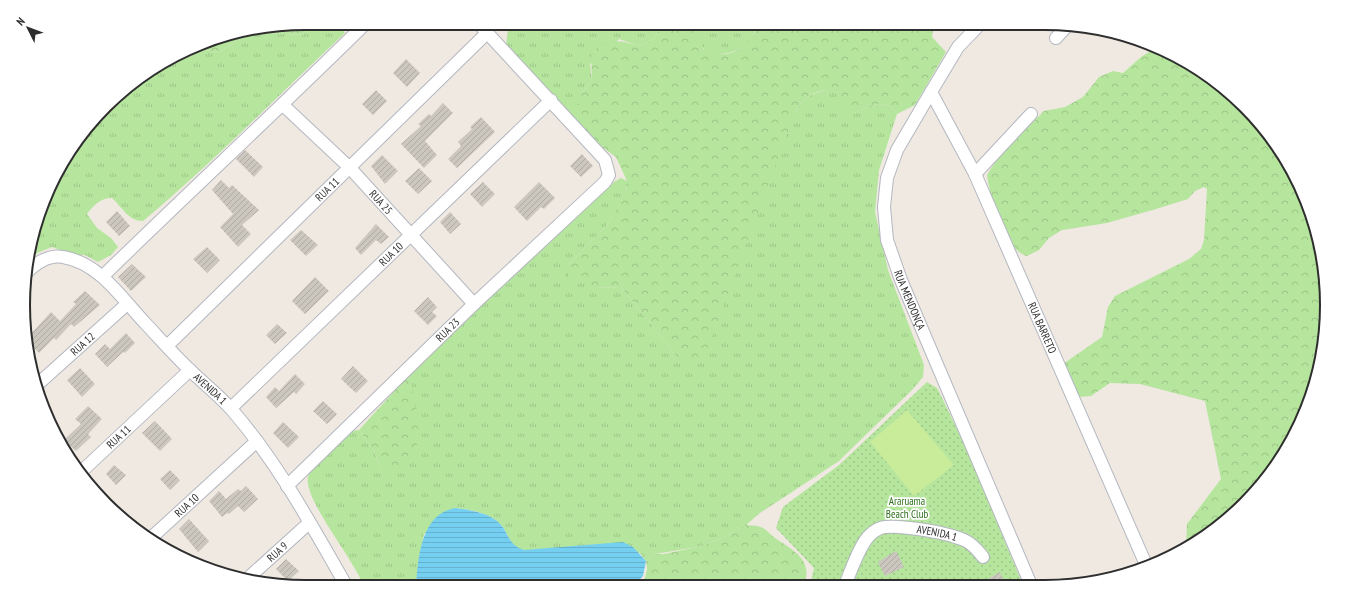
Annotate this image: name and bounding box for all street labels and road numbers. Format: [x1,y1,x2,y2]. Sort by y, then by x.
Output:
street label: RUA 11 [312,175,342,204]
street label: RUA 25 [366,187,396,217]
street label: RUA 10 [376,239,406,269]
street label: RUA MENDONÇA [891,268,929,333]
street label: RUA BARRETO [1025,300,1060,356]
street label: RUA 23 [433,315,463,345]
street label: RUA 12 [67,329,98,358]
street label: AVENIDA 1 [190,370,230,408]
street label: RUA 11 [103,422,134,452]
street label: RUA 10 [172,491,202,520]
street label: AVENIDA 1 [916,522,959,544]
street label: RUA 9 [264,539,290,565]

